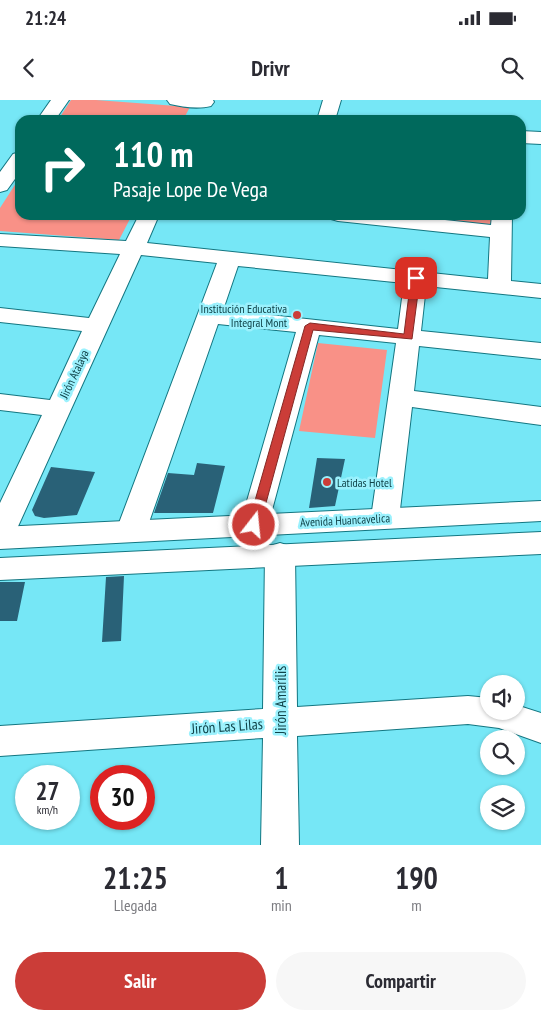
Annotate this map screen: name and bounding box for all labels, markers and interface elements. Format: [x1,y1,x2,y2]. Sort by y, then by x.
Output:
text: 21:24 [25,6,66,30]
icon: back [15,54,43,82]
text: Drivr [251,54,290,82]
icon: search [498,54,526,82]
text: 110 m [113,131,194,177]
icon: right [30,135,95,200]
text: Pasaje Lope De Vega [113,175,268,203]
pin [395,257,437,299]
icon: arrive [402,264,430,292]
place label: Institución Educativa Integral Mont [201,301,288,330]
marker: Institución Educativa Integral Mont [291,309,303,321]
street label: Jirón Atalaya [56,347,92,402]
place label: Latidas Hotel [337,475,392,490]
marker: Latidas Hotel [321,476,333,488]
position arrow [227,498,279,550]
street label: Avenida Huancavelica [300,510,391,530]
street label: Jirón Amarilis [271,666,290,735]
map controls [480,675,525,830]
button: sound [480,675,525,720]
street label: Jirón Las Lilas [190,714,263,738]
button: search [480,730,525,775]
speed limit sign: 30 [90,765,155,830]
text: 27 [36,775,59,807]
button: layers [480,785,525,830]
text: km/h [37,802,58,817]
text: 21:25 [103,858,168,897]
text: 1 [274,858,289,897]
text: 190 [395,858,438,897]
text: Llegada [114,895,157,915]
text: min [271,895,292,915]
text: m [411,895,422,915]
button: Salir [15,952,266,1010]
button: Compartir [276,952,526,1010]

